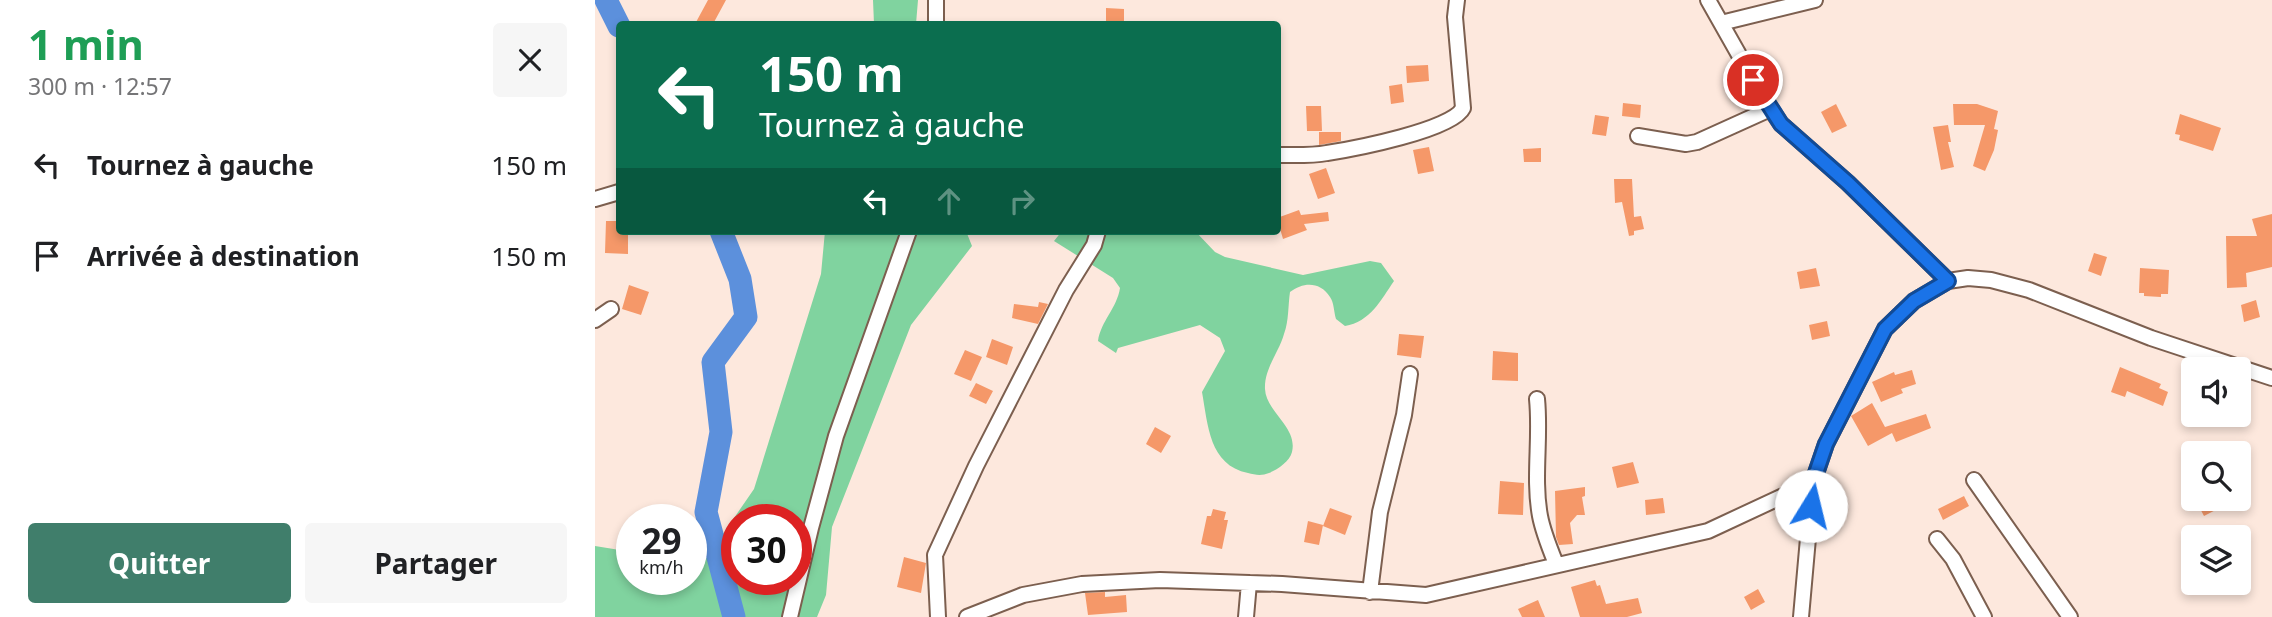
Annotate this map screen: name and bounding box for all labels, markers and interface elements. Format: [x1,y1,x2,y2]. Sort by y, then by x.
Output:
text: 1 min [28,15,144,72]
button: close [493,23,567,97]
text: 150 m [759,40,904,106]
icon: left [644,49,735,140]
pin [1723,50,1783,110]
icon: arrive [1734,61,1772,99]
text: 300 m · 12:57 [28,70,172,102]
text: Tournez à gauche [759,103,1025,146]
icon: left [28,146,66,184]
text: Tournez à gauche [87,147,314,183]
text: 150 m [491,147,567,183]
icon: left [857,182,895,220]
icon: ahead [930,182,968,220]
icon: right [1003,182,1041,220]
icon: arrive [28,237,66,275]
text: Arrivée à destination [87,238,360,274]
text: 150 m [491,238,567,274]
map controls [2181,357,2251,595]
button: sound [2181,357,2251,427]
button: search [2181,441,2251,511]
position arrow [1774,469,1848,543]
speed limit sign: 30 [721,504,812,595]
text: 29 [641,517,682,564]
button: Quitter [28,523,291,603]
button: Partager [305,523,567,603]
button: layers [2181,525,2251,595]
text: km/h [639,555,684,579]

